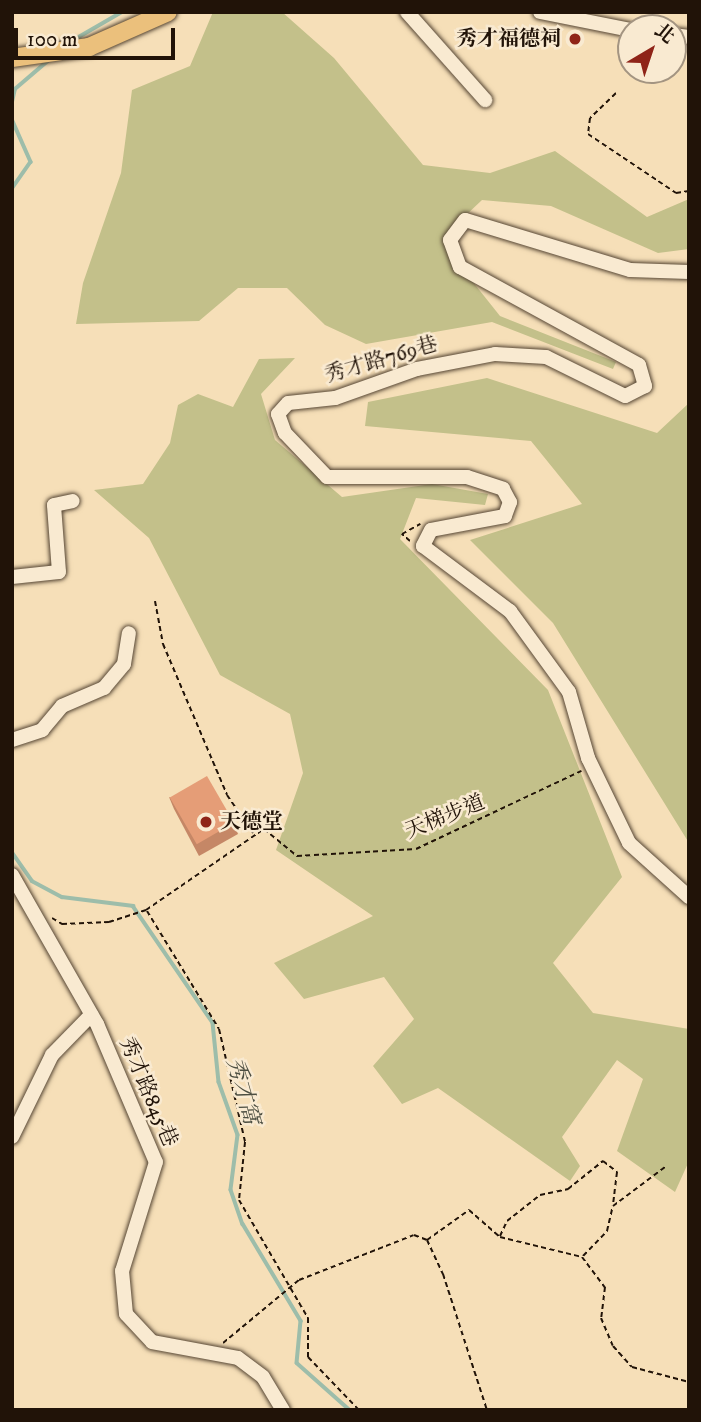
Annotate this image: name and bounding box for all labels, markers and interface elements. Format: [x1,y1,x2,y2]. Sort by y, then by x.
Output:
scale bar [18,14,178,58]
north arrow [617,14,687,84]
text: 北 [650,19,679,49]
place label: 秀才福德祠 [456,26,561,52]
text: 100 m [27,27,78,53]
marker: 秀才福德祠 [567,31,583,47]
street label: 秀才路769巷 [322,332,440,388]
street label: 天梯步道 [401,790,489,844]
place label: 天德堂 [220,809,283,835]
marker: 天德堂 [198,814,214,830]
street label: 秀才路845巷 [114,1033,182,1151]
water label: 秀才窩 [219,1054,265,1128]

